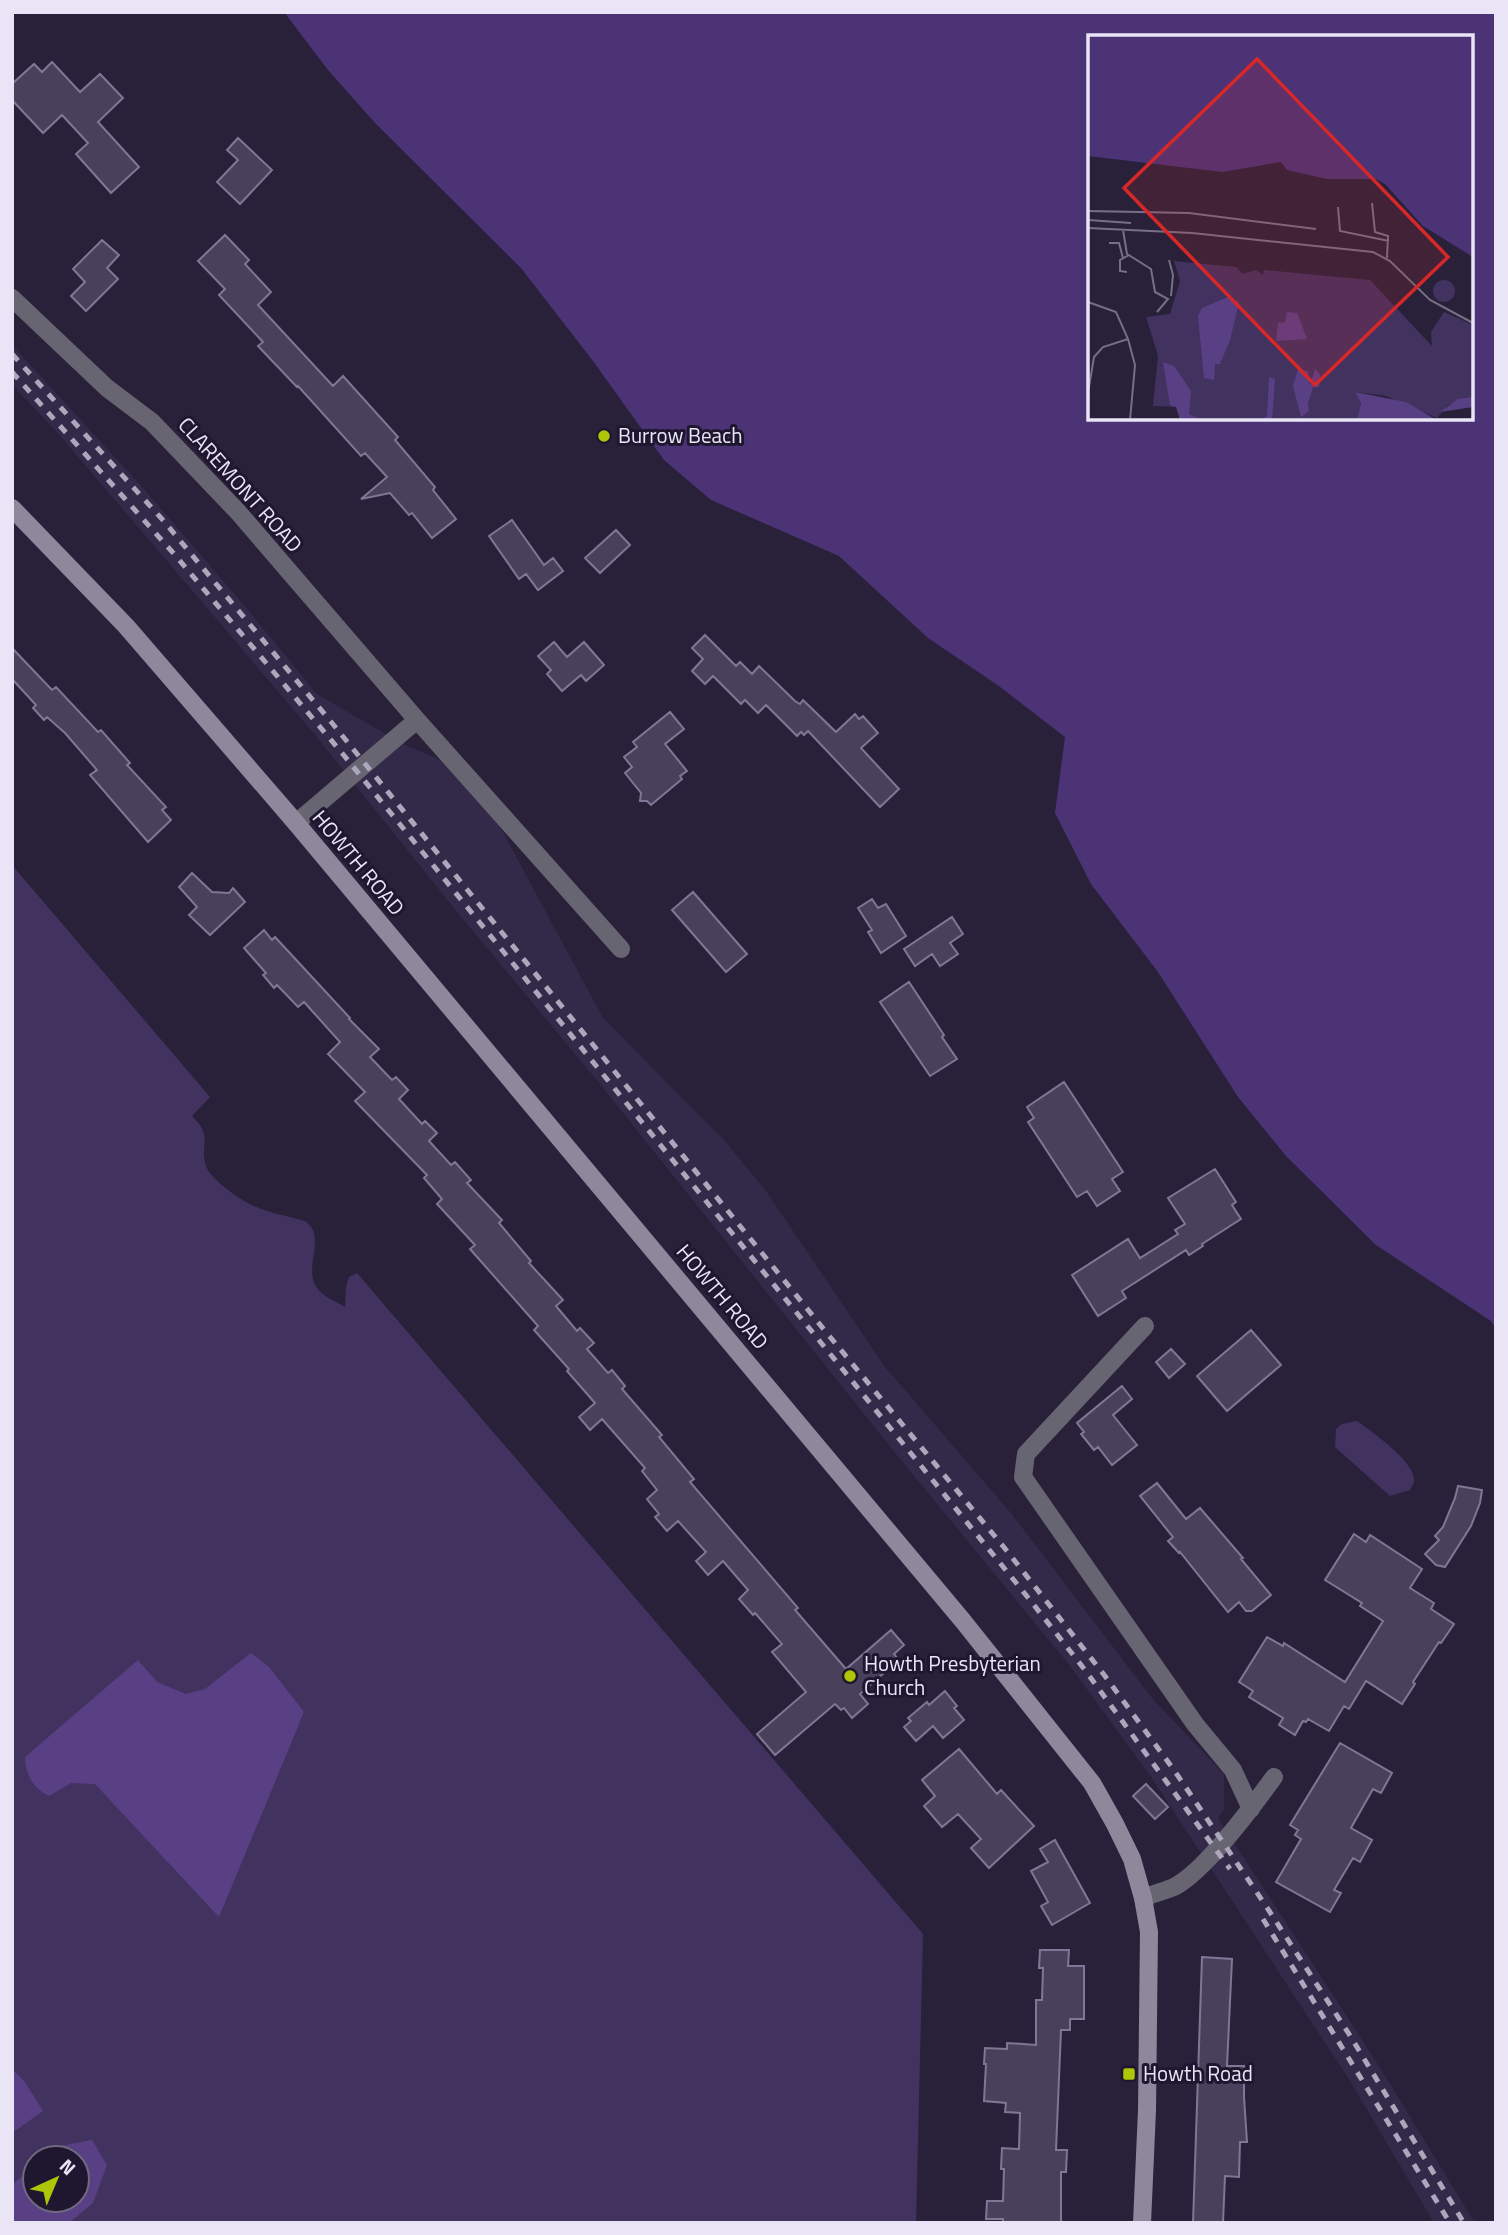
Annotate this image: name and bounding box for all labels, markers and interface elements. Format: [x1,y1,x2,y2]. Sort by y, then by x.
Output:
inset map [1088,35,1473,420]
street label: CLAREMONT ROAD [171,410,310,559]
place label: Burrow Beach [618,419,743,451]
marker: Burrow Beach [596,428,612,444]
street label: HOWTH ROAD [305,803,412,922]
street label: HOWTH ROAD [669,1237,776,1356]
place label: Howth Presbyterian Church [864,1647,1041,1703]
marker: Howth Presbyterian Church [842,1668,858,1684]
place label: Howth Road [1143,2057,1253,2089]
marker: Howth Road [1121,2066,1137,2082]
north arrow [21,2144,91,2214]
text: N [53,2151,83,2181]

